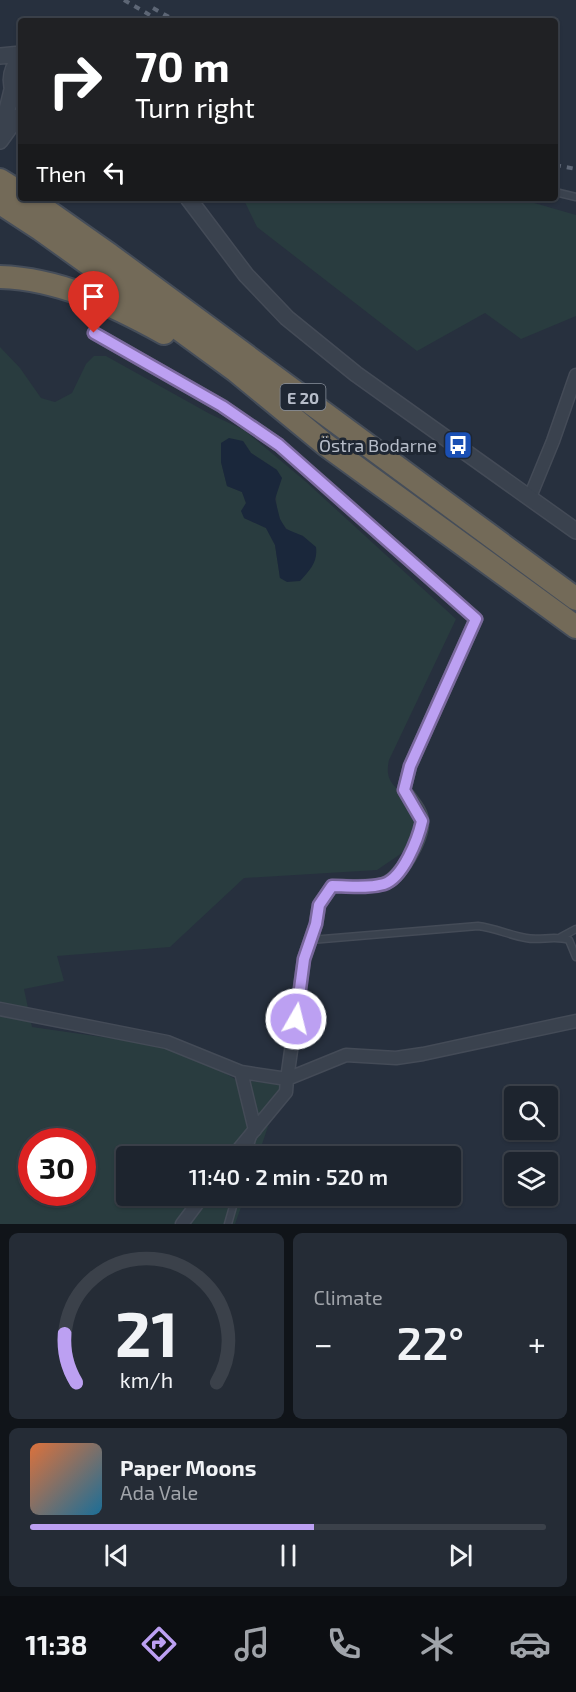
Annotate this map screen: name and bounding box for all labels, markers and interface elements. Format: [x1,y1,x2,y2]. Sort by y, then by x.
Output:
text: 70 m [135,40,230,90]
icon: right [36,42,114,120]
text: Turn right [135,91,255,123]
icon: left [98,156,131,189]
text: Then [36,160,86,186]
pin [68,271,119,333]
icon: arrive [77,280,110,313]
road number: E 20 [280,384,326,410]
bus stop icon: Östra Bodarne [442,429,474,461]
place label: Östra Bodarne [319,434,437,456]
position arrow [264,987,328,1051]
map controls [504,1086,558,1206]
button: search [504,1086,558,1140]
speed limit sign: 30 [18,1128,96,1206]
button: layers [504,1152,558,1206]
text: 11:40 · 2 min · 520 m [189,1163,388,1189]
text: Climate [314,1285,383,1309]
text: 21 [115,1295,178,1370]
text: 22° [397,1315,464,1369]
text: − [314,1323,333,1363]
text: + [528,1323,546,1363]
text: km/h [120,1367,173,1392]
text: Paper Moons [120,1454,256,1480]
text: Ada Vale [120,1480,198,1504]
icon: previous [100,1539,133,1572]
icon: pause [272,1539,305,1572]
icon: next [444,1539,477,1572]
icon: directions [138,1623,180,1665]
icon: music [231,1623,273,1665]
icon: phone [323,1623,365,1665]
icon: climate [416,1623,458,1665]
icon: car [509,1623,551,1665]
text: 11:38 [25,1628,88,1660]

